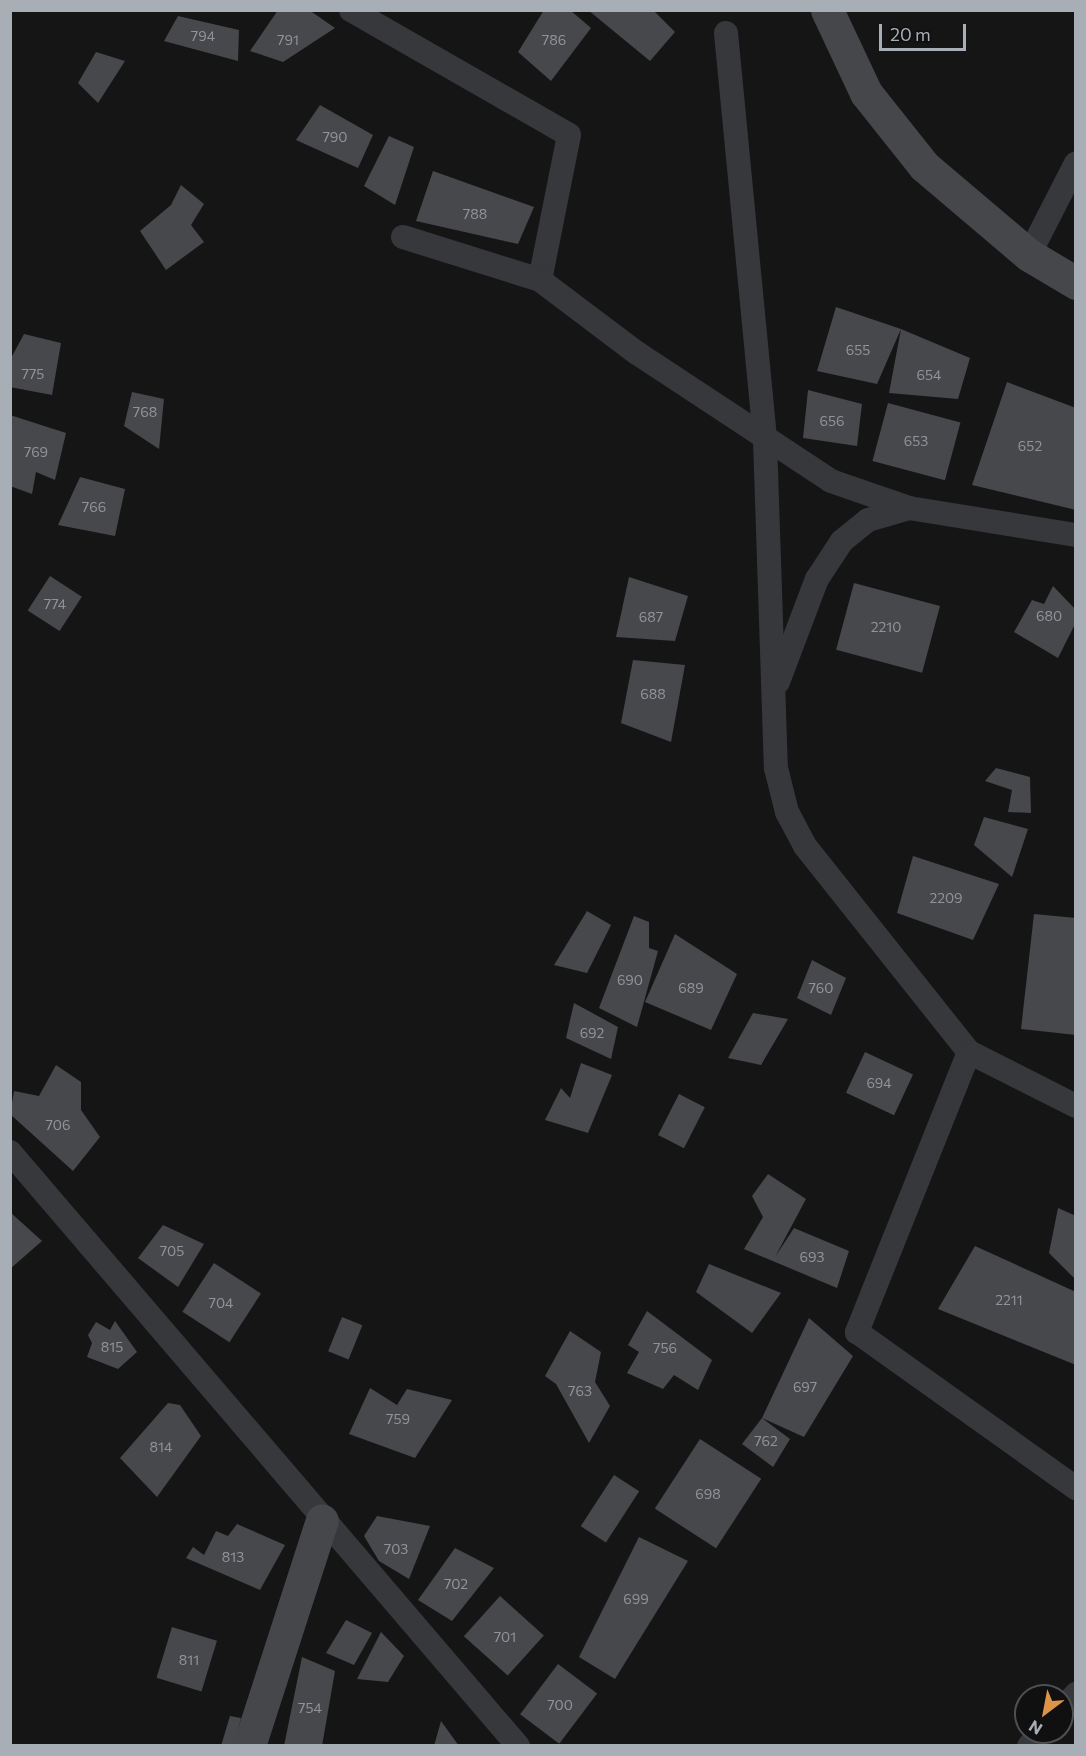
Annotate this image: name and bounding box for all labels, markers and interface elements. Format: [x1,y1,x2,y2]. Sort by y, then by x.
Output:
scale bar [882,12,969,50]
text: 20 m [890,23,931,45]
house number: 794 [191,28,215,44]
house number: 791 [277,32,299,48]
house number: 786 [542,32,566,48]
house number: 790 [323,129,347,145]
house number: 788 [463,206,487,222]
house number: 655 [846,342,870,358]
house number: 775 [22,366,44,382]
house number: 654 [917,367,941,383]
house number: 768 [133,404,157,420]
house number: 656 [819,413,845,429]
house number: 653 [904,433,928,449]
house number: 652 [1018,438,1042,454]
house number: 769 [24,444,48,460]
house number: 766 [82,499,106,515]
house number: 774 [44,596,66,612]
house number: 680 [1036,608,1062,624]
house number: 687 [639,609,663,625]
house number: 2210 [871,619,901,635]
house number: 688 [640,686,666,702]
house number: 2209 [929,890,963,906]
house number: 690 [617,972,643,988]
house number: 689 [678,980,704,996]
house number: 760 [809,980,833,996]
house number: 692 [580,1025,604,1041]
house number: 694 [866,1075,892,1091]
house number: 706 [46,1117,70,1133]
house number: 705 [160,1243,184,1259]
house number: 693 [800,1249,824,1265]
house number: 2211 [995,1292,1023,1308]
house number: 704 [209,1295,233,1311]
house number: 815 [101,1339,123,1355]
house number: 756 [653,1340,677,1356]
house number: 697 [793,1379,817,1395]
house number: 763 [568,1383,592,1399]
house number: 759 [386,1411,410,1427]
house number: 762 [754,1433,778,1449]
house number: 814 [150,1439,172,1455]
house number: 698 [695,1486,721,1502]
house number: 703 [384,1541,408,1557]
house number: 813 [222,1549,244,1565]
house number: 702 [444,1576,468,1592]
house number: 699 [623,1591,649,1607]
house number: 701 [494,1629,516,1645]
house number: 811 [179,1652,199,1668]
north arrow [1014,1684,1074,1744]
house number: 700 [547,1697,573,1713]
house number: 754 [298,1700,322,1716]
text: N [1025,1717,1045,1739]

